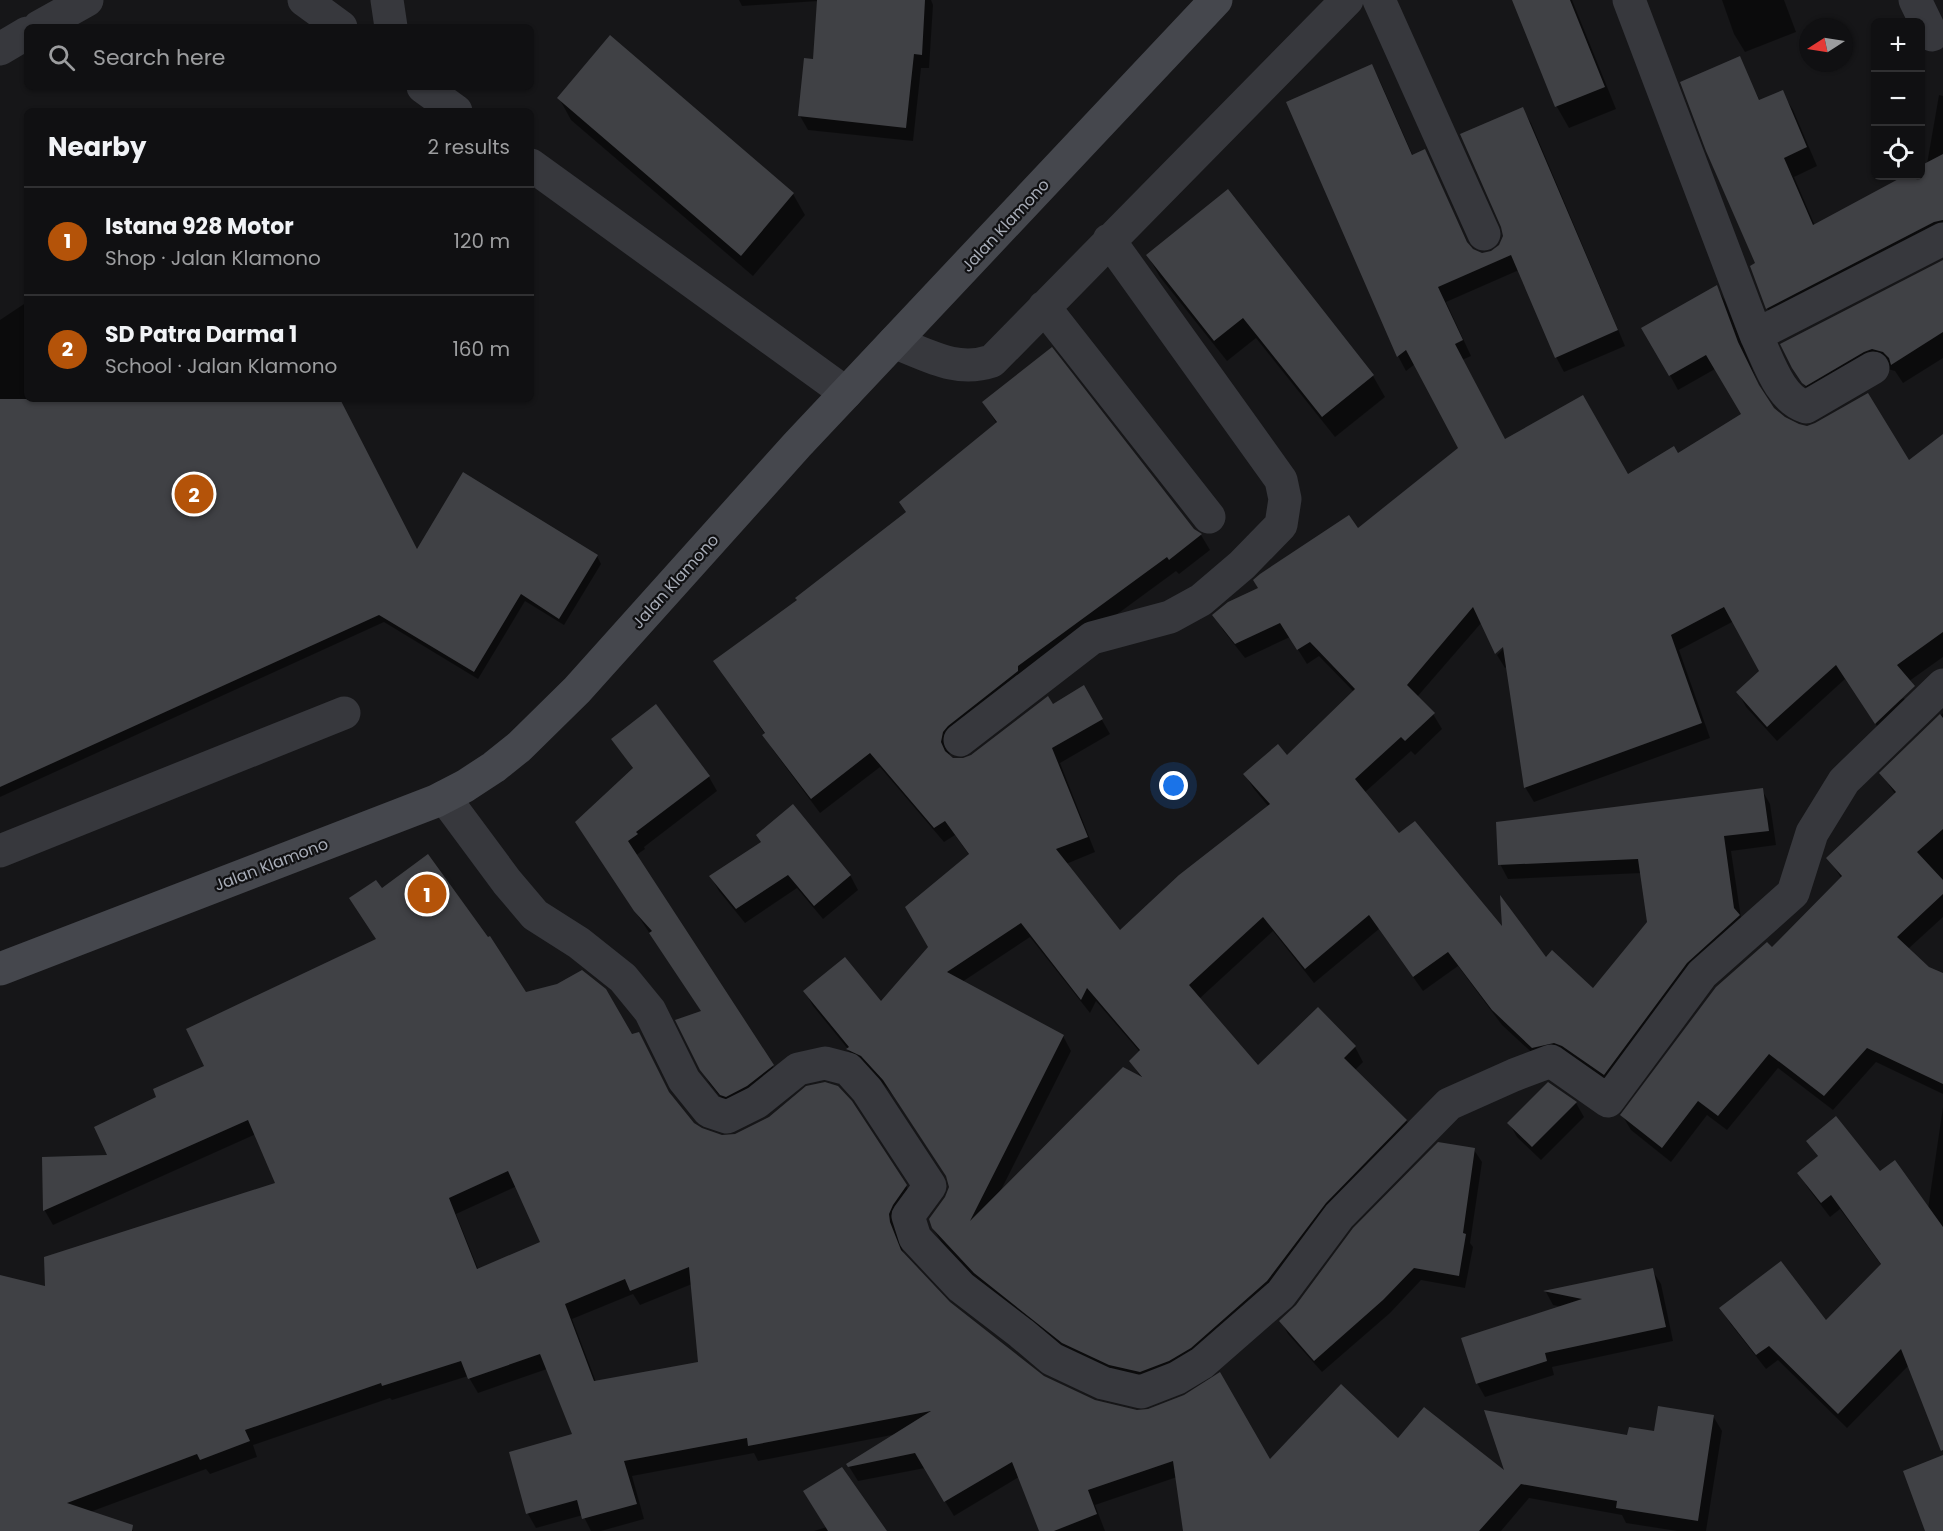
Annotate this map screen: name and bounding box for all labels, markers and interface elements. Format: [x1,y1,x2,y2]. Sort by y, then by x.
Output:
north arrow [1799,18,1853,72]
map controls [1871,18,1925,180]
button: + [1871,18,1925,72]
search box [24,24,534,90]
icon: search [45,41,78,74]
text: Search here [93,42,226,73]
button: − [1871,72,1925,126]
button: locate [1871,126,1925,180]
text: Nearby [48,129,146,165]
text: 2 results [427,133,510,161]
street label: Jalan Klamono [956,174,1055,277]
text: Istana 928 Motor [105,211,294,242]
text: 1 [64,227,71,255]
text: 120 m [454,227,510,255]
text: Shop · Jalan Klamono [105,244,321,272]
text: SD Patra Darma 1 [105,319,297,350]
text: 2 [62,335,73,363]
text: 160 m [452,335,510,363]
text: School · Jalan Klamono [105,352,337,380]
pin: 2 [174,472,214,516]
street label: Jalan Klamono [627,529,724,634]
your location [1159,771,1188,800]
street label: Jalan Klamono [211,832,331,897]
pin: 1 [408,872,446,916]

